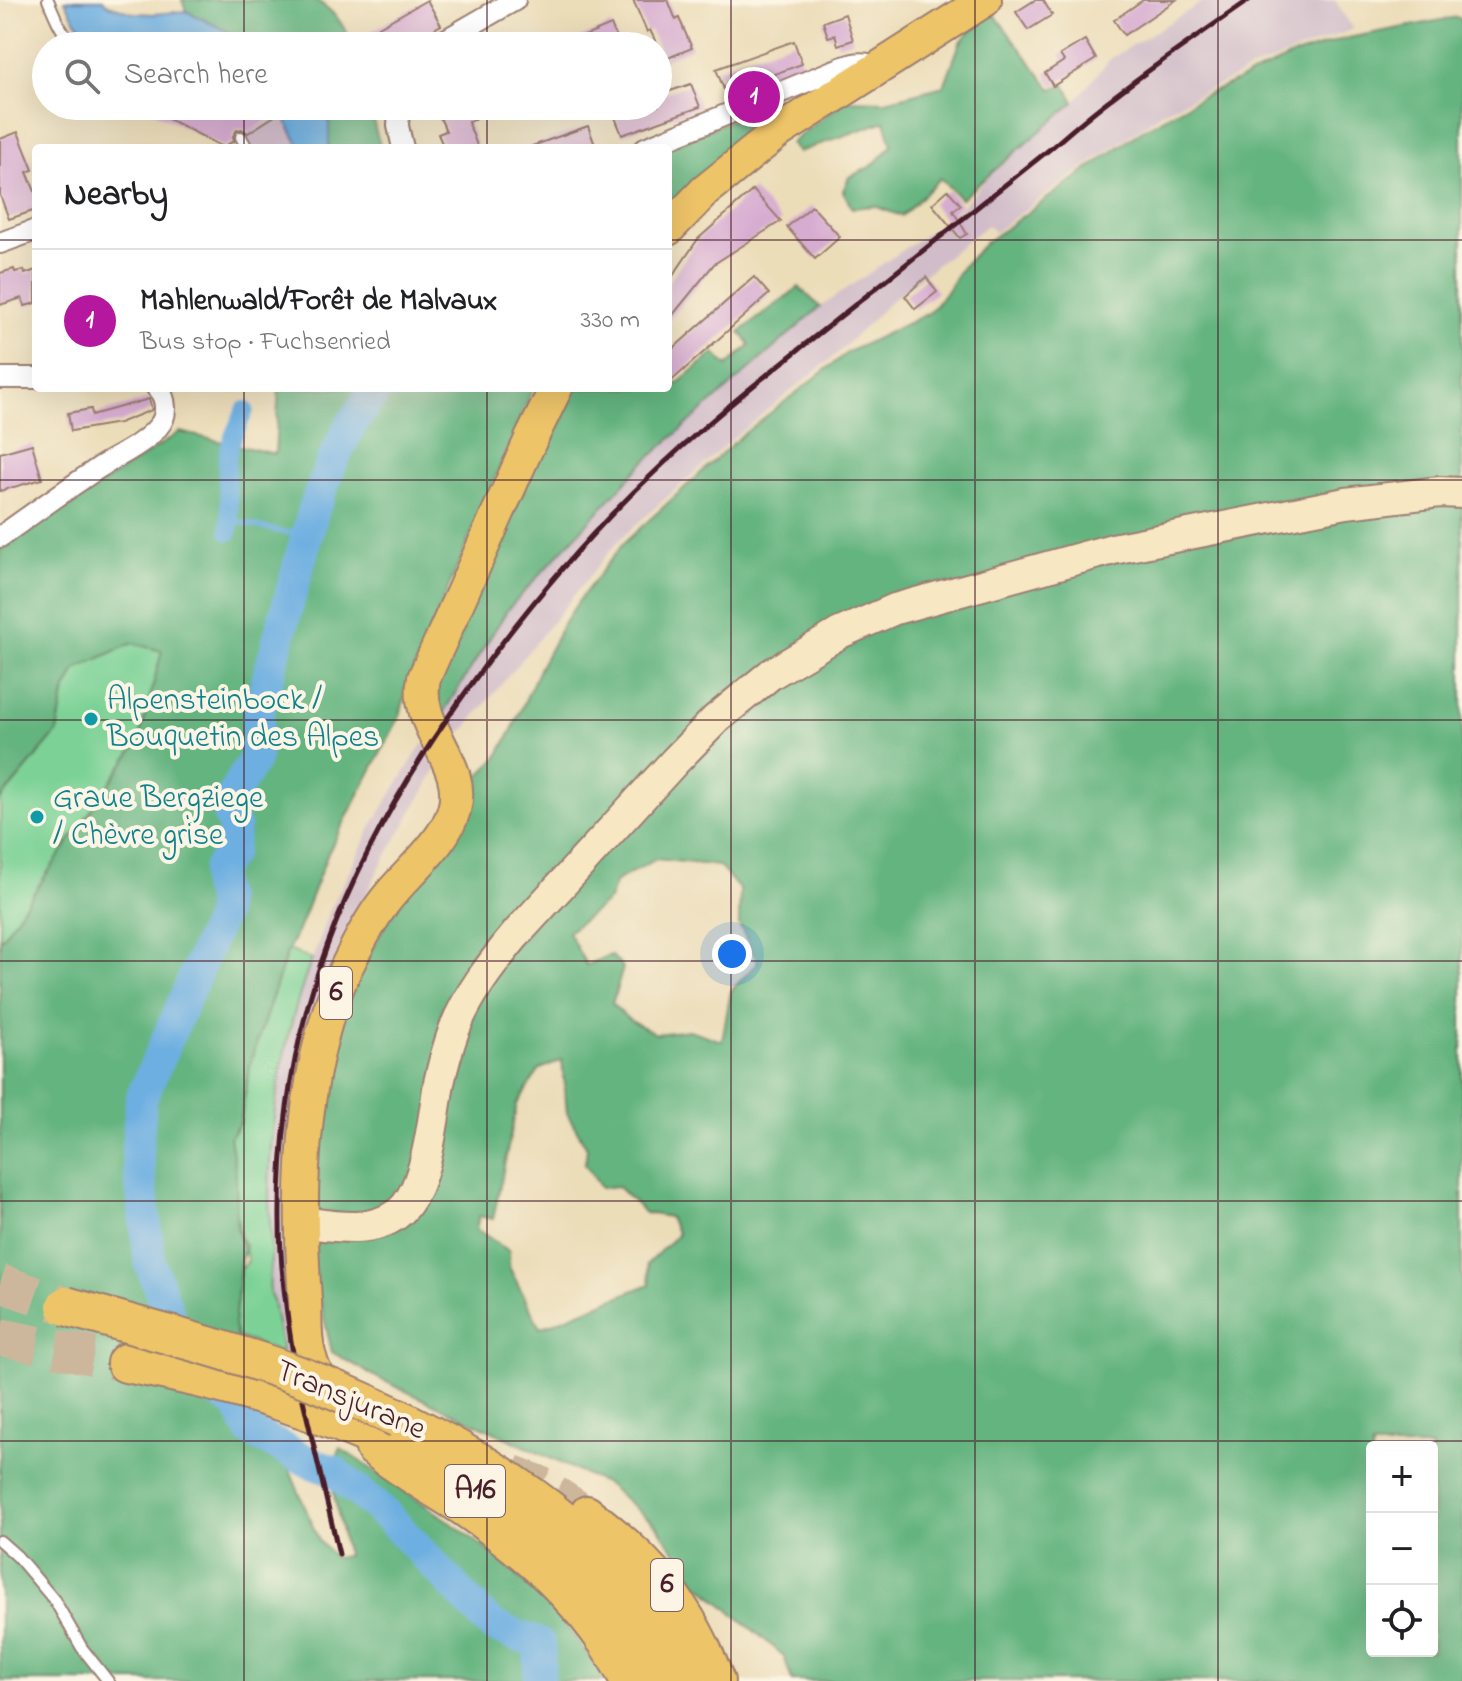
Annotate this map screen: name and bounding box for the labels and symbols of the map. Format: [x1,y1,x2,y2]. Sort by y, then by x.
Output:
pin: 1 [728,67,780,127]
place label: Alpensteinbock / Bouquetin des Alpes [106,678,379,762]
marker: Alpensteinbock / Bouquetin des Alpes [82,710,100,728]
place label: Graue Bergziege / Chèvre grise [53,776,264,860]
marker: Graue Bergziege / Chèvre grise [28,808,46,826]
your location [712,934,752,974]
road number: 6 [320,967,352,1019]
street label: Transjurane [267,1348,433,1454]
road number: A16 [445,1465,505,1517]
road number: 6 [651,1559,683,1611]

